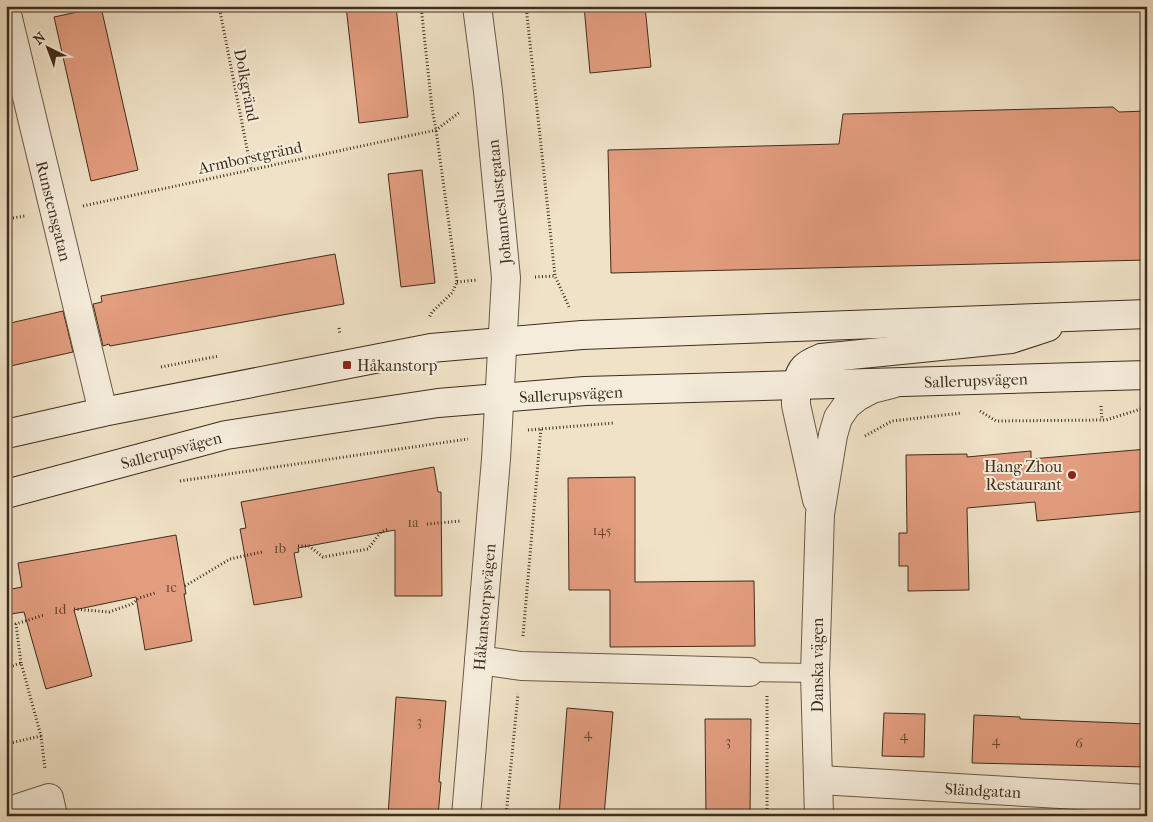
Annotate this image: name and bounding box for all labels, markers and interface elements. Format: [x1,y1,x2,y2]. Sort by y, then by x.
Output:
north arrow [22,22,72,72]
text: N [30,29,50,49]
street label: Dolkgränd [230,47,263,123]
street label: Armborstgränd [195,137,304,178]
street label: Johanneslustgatan [483,138,516,267]
street label: Runstensgatan [32,159,75,264]
place label: Håkanstorp [357,356,438,375]
marker: Håkanstorp [341,359,353,371]
street label: Sallerupsvägen [924,369,1029,392]
street label: Sallerupsvägen [519,382,624,407]
street label: Sallerupsvägen [119,428,224,473]
place label: Hang Zhou Restaurant [984,457,1062,494]
marker: Hang Zhou Restaurant [1066,469,1078,481]
house number: 1a [407,514,419,531]
house number: 145 [593,522,611,539]
house number: 1b [274,540,286,557]
street label: Håkanstorpsvägen [469,542,500,671]
house number: 1c [165,579,177,596]
house number: 1d [54,601,67,618]
street label: Danska vägen [808,617,827,712]
house number: 3 [416,713,422,730]
house number: 4 [584,725,593,742]
house number: 4 [900,727,909,744]
house number: 4 [992,732,1001,749]
house number: 3 [725,733,731,750]
house number: 6 [1075,735,1083,752]
street label: Sländgatan [944,779,1022,802]

